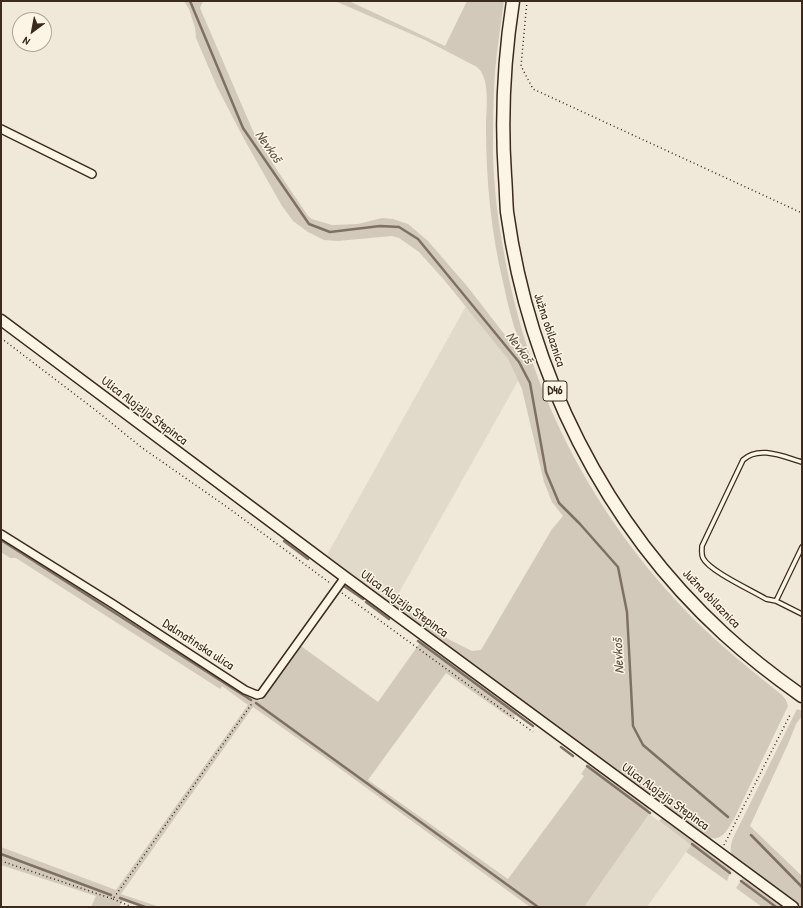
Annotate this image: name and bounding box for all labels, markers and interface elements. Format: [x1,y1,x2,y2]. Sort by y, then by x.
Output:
north arrow [12,12,52,52]
text: N [20,34,32,49]
water label: Nevkoš [251,128,285,166]
street label: Južna obilaznica [530,291,568,369]
water label: Nevkoš [502,329,536,367]
street label: Ulica Alojzija Stepinca [98,373,190,449]
road number: D46 [543,381,567,401]
street label: Južna obilaznica [679,566,743,632]
street label: Ulica Alojzija Stepinca [357,567,451,641]
street label: Dalmatinska ulica [159,616,237,674]
water label: Nevkoš [610,638,628,674]
street label: Ulica Alojzija Stepinca [618,760,712,834]

